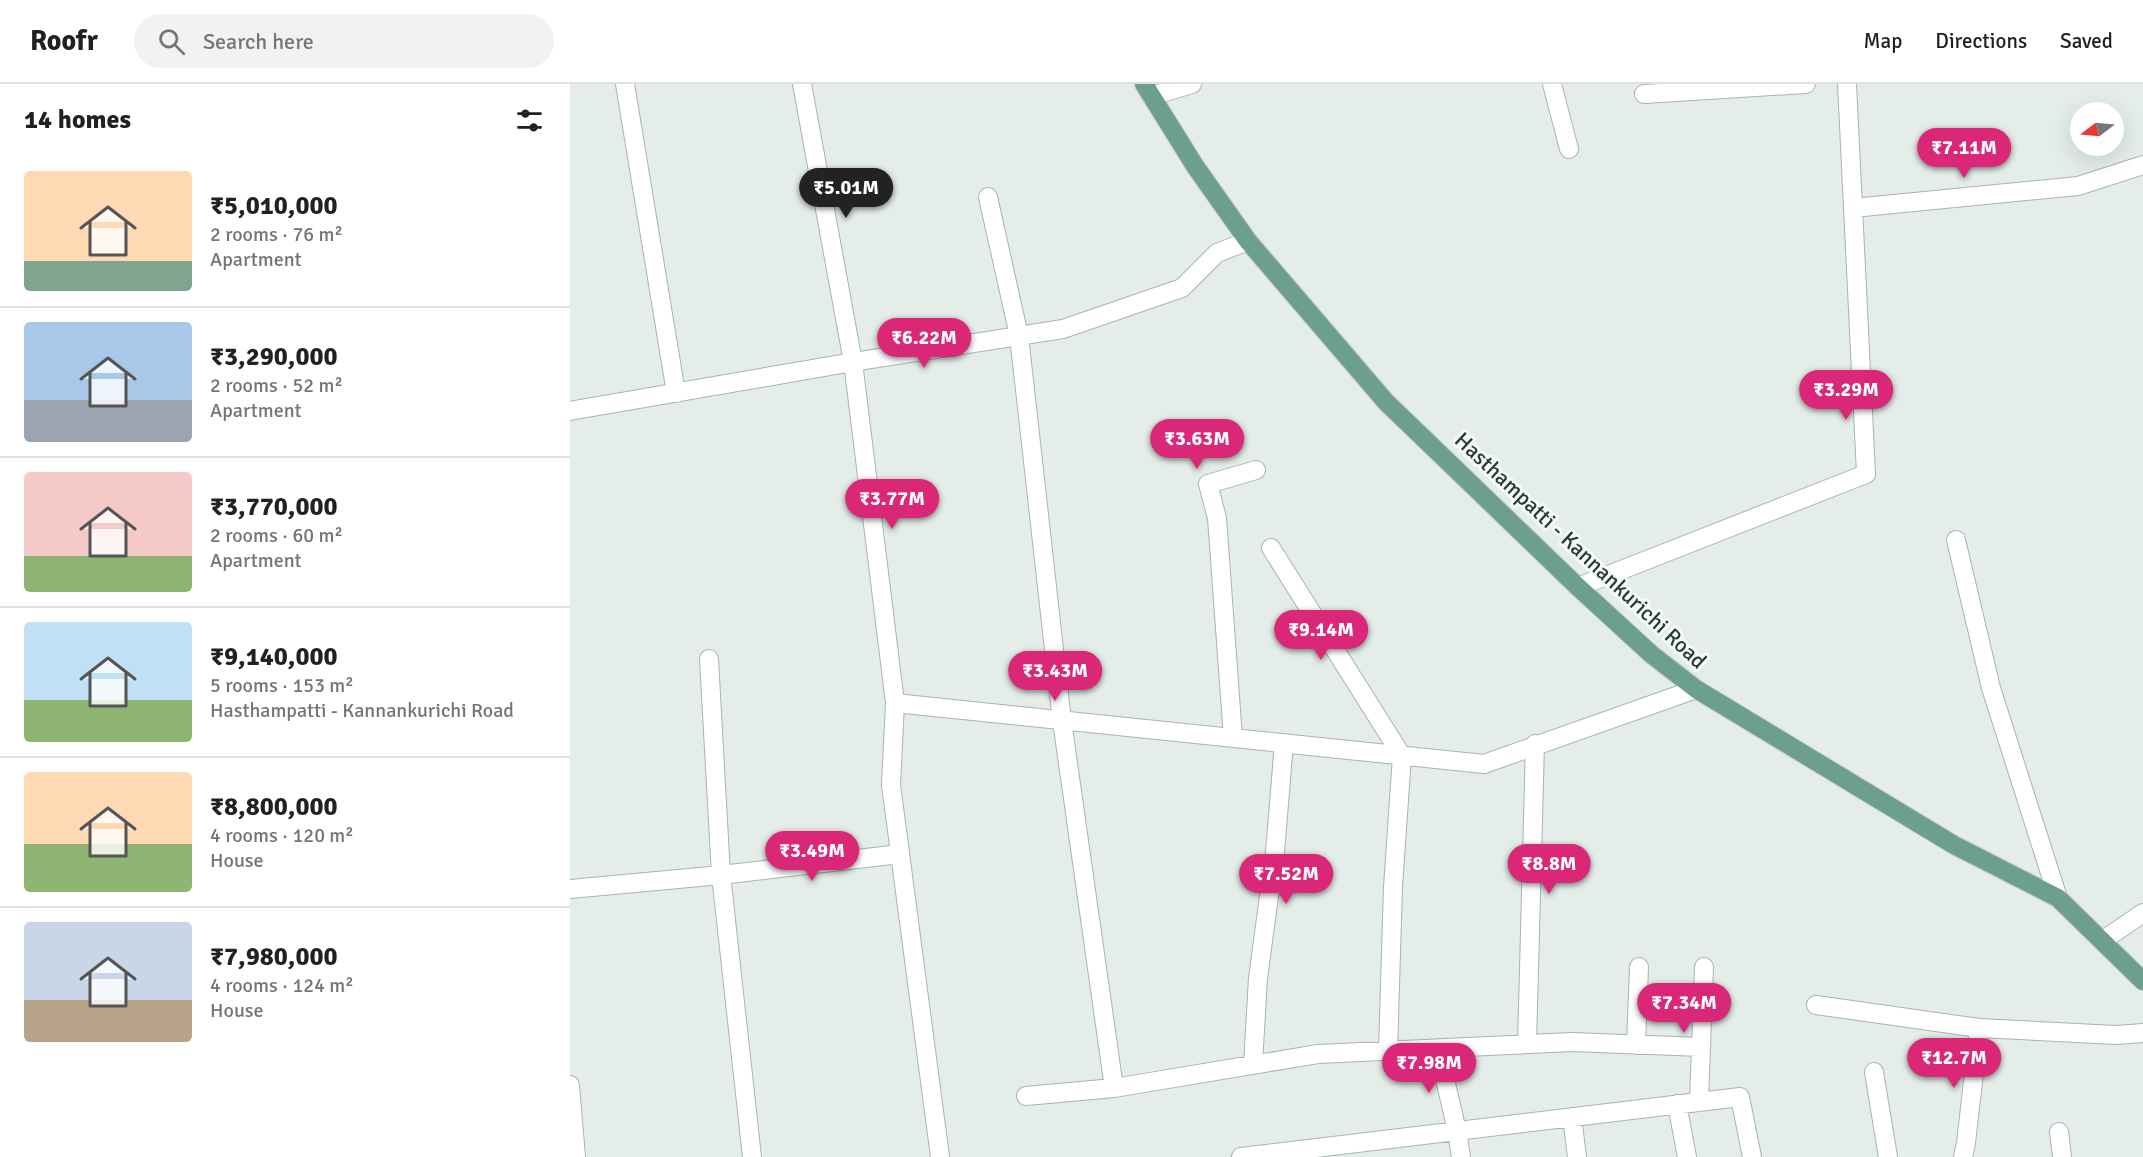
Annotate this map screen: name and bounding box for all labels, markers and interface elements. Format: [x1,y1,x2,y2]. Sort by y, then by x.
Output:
search box [134,14,554,68]
text: Roofr [30,24,98,58]
icon: search [155,25,188,58]
text: Search here [203,28,314,55]
text: Map [1864,28,1902,54]
text: Directions [1935,28,2027,54]
text: Saved [2060,28,2113,54]
north arrow [2070,102,2124,156]
map controls [2070,102,2124,156]
text: 14 homes [24,104,131,136]
icon: filters [513,104,546,137]
pin: ₹7.11M [1915,128,2013,179]
text: ₹7.11M [1931,135,1997,160]
pin: ₹5.01M [797,168,895,219]
text: ₹5.01M [813,175,879,200]
text: ₹5,010,000 [210,190,338,222]
icon: home [72,195,144,267]
text: 2 rooms · 76 m² [210,222,343,247]
text: Apartment [210,247,302,272]
pin: ₹6.22M [875,318,973,369]
text: ₹6.22M [891,325,957,350]
text: ₹3,290,000 [210,341,338,373]
icon: home [72,346,144,418]
pin: ₹3.29M [1797,370,1895,421]
text: 2 rooms · 52 m² [210,373,343,398]
text: ₹3.29M [1813,377,1879,402]
text: Apartment [210,398,302,423]
pin: ₹3.63M [1148,419,1246,470]
text: ₹3.63M [1164,426,1230,451]
street label: Hasthampatti - Kannankurichi Road [1449,427,1712,674]
pin: ₹3.77M [843,479,941,530]
text: ₹3.77M [859,486,925,511]
text: ₹3,770,000 [210,491,338,523]
icon: home [72,496,144,568]
text: 2 rooms · 60 m² [210,523,343,548]
text: Apartment [210,548,302,573]
pin: ₹9.14M [1272,610,1370,661]
text: ₹9.14M [1288,617,1354,642]
text: ₹9,140,000 [210,641,338,673]
icon: home [72,646,144,718]
pin: ₹3.43M [1006,651,1104,702]
text: ₹3.43M [1022,658,1088,683]
text: 5 rooms · 153 m² [210,673,354,698]
text: Hasthampatti - Kannankurichi Road [210,698,514,723]
text: ₹8,800,000 [210,791,338,823]
icon: home [72,796,144,868]
text: 4 rooms · 120 m² [210,823,354,848]
pin: ₹3.49M [763,831,861,882]
text: ₹3.49M [779,838,845,863]
pin: ₹8.8M [1507,844,1591,895]
text: House [210,848,264,873]
text: ₹8.8M [1522,851,1576,876]
pin: ₹7.52M [1237,854,1335,905]
text: ₹7.52M [1253,861,1319,886]
text: ₹7,980,000 [210,941,338,973]
icon: home [72,946,144,1018]
text: 4 rooms · 124 m² [210,973,354,998]
pin: ₹7.34M [1635,983,1733,1034]
text: ₹7.34M [1651,990,1717,1015]
text: House [210,998,264,1023]
pin: ₹12.7M [1905,1038,2003,1089]
pin: ₹7.98M [1380,1043,1478,1094]
text: ₹12.7M [1921,1045,1987,1070]
text: ₹7.98M [1396,1050,1462,1075]

